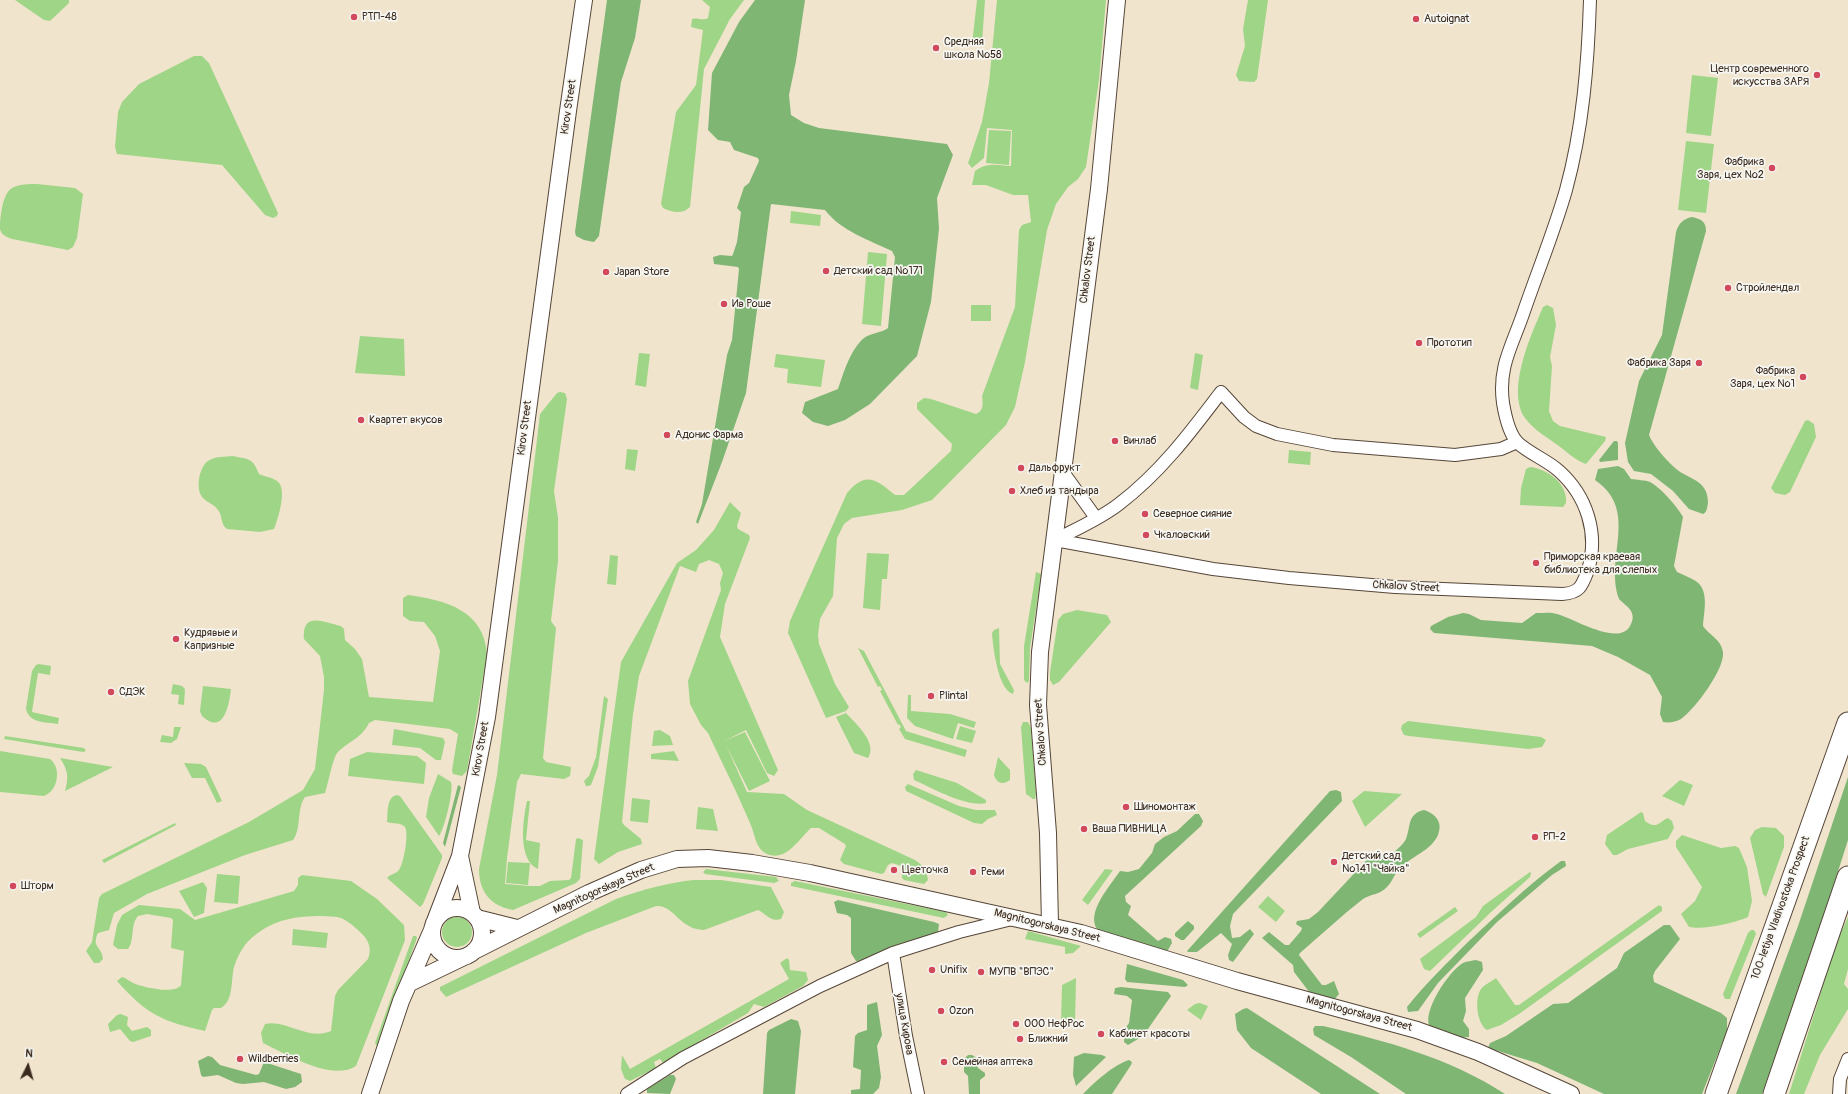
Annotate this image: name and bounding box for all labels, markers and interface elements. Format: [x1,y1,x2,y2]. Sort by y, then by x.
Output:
place label: РТП-48 [362,10,397,24]
marker: РТП-48 [349,12,359,22]
place label: Autoignat [1424,12,1470,26]
marker: Autoignat [1411,14,1421,24]
place label: Средняя школа №58 [944,35,1002,61]
marker: Средняя школа №58 [931,43,941,53]
place label: Центр современного искусства ЗАРЯ [1710,62,1809,88]
marker: Центр современного искусства ЗАРЯ [1812,70,1822,80]
street label: Kirov Street [559,79,579,135]
place label: Фабрика Заря, цех №2 [1697,155,1764,181]
marker: Фабрика Заря, цех №2 [1767,163,1777,173]
street label: Chkalov Street [1077,236,1099,304]
place label: Детский сад №171 [834,264,923,278]
place label: Japan Store [614,265,669,279]
marker: Детский сад №171 [821,266,831,276]
marker: Japan Store [601,267,611,277]
place label: Стройлендвл [1736,281,1799,295]
marker: Стройлендвл [1723,283,1733,293]
place label: Ив Роше [732,297,771,311]
marker: Ив Роше [719,299,729,309]
place label: Прототип [1427,336,1472,350]
marker: Прототип [1414,338,1424,348]
place label: Фабрика Заря [1627,356,1691,370]
marker: Фабрика Заря [1694,358,1704,368]
place label: Фабрика Заря, цех №1 [1730,364,1795,390]
marker: Фабрика Заря, цех №1 [1798,372,1808,382]
street label: Kirov Street [515,400,535,456]
place label: Квартет вкусов [369,413,443,427]
marker: Квартет вкусов [356,415,366,425]
place label: Адонис Фарма [675,428,743,442]
marker: Адонис Фарма [662,430,672,440]
place label: Винлаб [1123,434,1156,448]
marker: Винлаб [1110,436,1120,446]
place label: Дальфрукт [1029,461,1080,475]
marker: Дальфрукт [1016,463,1026,473]
place label: Хлеб из тандыра [1020,484,1098,498]
marker: Хлеб из тандыра [1007,486,1017,496]
place label: Северное сияние [1153,507,1232,521]
marker: Северное сияние [1140,509,1150,519]
place label: Чкаловский [1154,528,1210,542]
marker: Чкаловский [1141,530,1151,540]
place label: Приморская краевая библиотека для слепых [1544,550,1657,576]
marker: Приморская краевая библиотека для слепых [1531,558,1541,568]
street label: Chkalov Street [1372,579,1440,595]
place label: Кудрявые и Капризные [184,626,237,652]
marker: Кудрявые и Капризные [171,634,181,644]
place label: СДЭК [119,685,145,699]
marker: СДЭК [106,687,116,697]
place label: Plintal [939,689,968,703]
marker: Plintal [926,691,936,701]
street label: Chkalov Street [1032,698,1050,766]
street label: Kirov Street [470,721,492,777]
place label: Шиномонтаж [1134,800,1196,814]
marker: Шиномонтаж [1121,802,1131,812]
place label: Ваша ПИВНИЦА [1092,822,1167,836]
marker: Ваша ПИВНИЦА [1079,824,1089,834]
place label: РП-2 [1543,830,1566,844]
marker: РП-2 [1530,832,1540,842]
street label: 100-letiya Vladivostoka Prospect [1749,834,1813,982]
place label: Детский сад №141 "Чайка" [1342,849,1409,875]
marker: Детский сад №141 "Чайка" [1329,857,1339,867]
street label: Magnitogorskaya Street [551,861,657,917]
place label: Цветочка [902,863,948,877]
marker: Цветочка [889,865,899,875]
place label: Реми [981,865,1004,879]
marker: Реми [968,867,978,877]
place label: Шторм [21,879,54,893]
marker: Шторм [8,881,18,891]
street label: Magnitogorskaya Street [992,906,1102,946]
place label: Unifix [940,963,967,977]
marker: Unifix [927,965,937,975]
place label: МУПВ "ВПЭС" [989,965,1054,979]
marker: МУПВ "ВПЭС" [976,967,986,977]
street label: улица Кирова [892,992,916,1056]
street label: Magnitogorskaya Street [1305,994,1413,1034]
place label: Ozon [949,1004,974,1018]
marker: Ozon [936,1006,946,1016]
place label: ООО НефРос [1024,1017,1084,1031]
marker: ООО НефРос [1011,1019,1021,1029]
place label: Кабинет красоты [1109,1027,1190,1041]
marker: Кабинет красоты [1096,1029,1106,1039]
place label: Ближний [1028,1032,1068,1046]
marker: Ближний [1015,1034,1025,1044]
north arrow [8,1046,48,1086]
text: N [25,1047,33,1060]
place label: Wildberries [248,1052,298,1066]
marker: Wildberries [235,1054,245,1064]
place label: Семейная аптека [952,1055,1033,1069]
marker: Семейная аптека [939,1057,949,1067]

